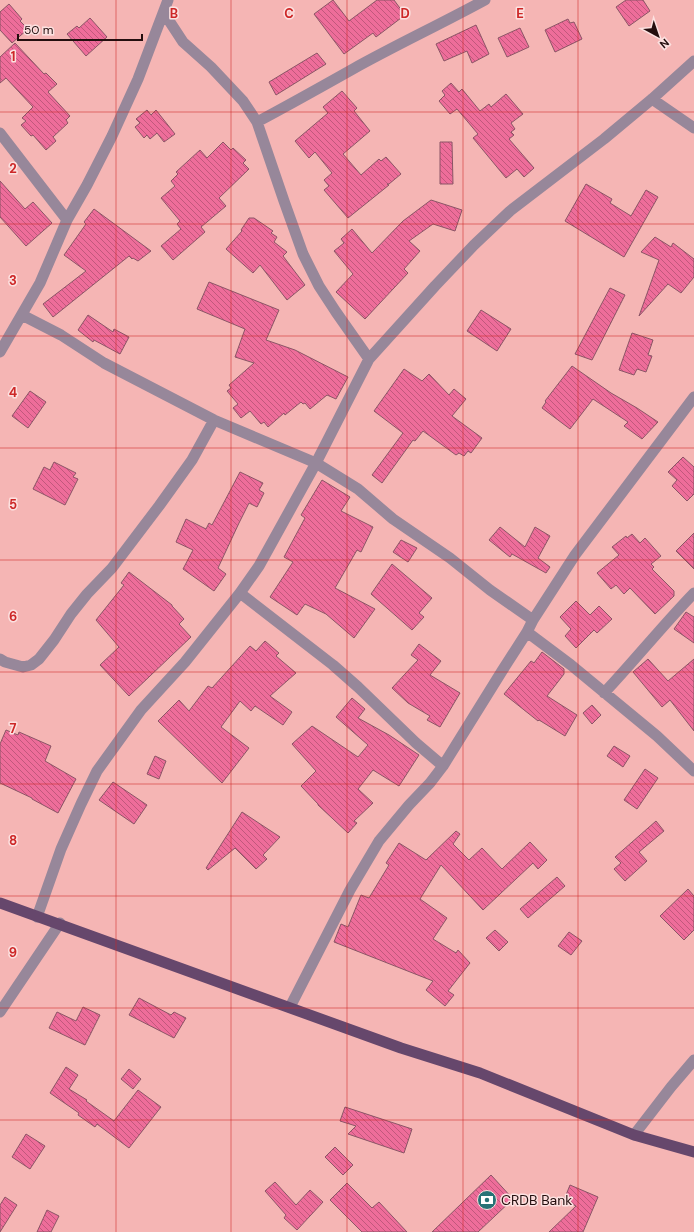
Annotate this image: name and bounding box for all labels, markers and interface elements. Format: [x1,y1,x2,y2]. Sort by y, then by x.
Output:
text: B [170,5,178,22]
text: C [284,5,294,22]
text: D [400,5,410,22]
text: E [516,5,524,22]
scale bar [18,16,142,42]
north arrow [638,16,678,56]
text: 50 m [24,22,53,38]
text: N [657,36,672,52]
text: 1 [11,48,15,65]
text: 2 [9,160,17,177]
text: 3 [9,272,17,289]
text: 4 [9,384,17,401]
text: 5 [9,496,17,513]
text: 6 [9,608,17,625]
text: 7 [10,720,17,737]
text: 8 [9,832,17,849]
text: 9 [9,944,17,961]
bank icon: CRDB Bank [476,1189,498,1211]
place label: CRDB Bank [501,1191,572,1209]

